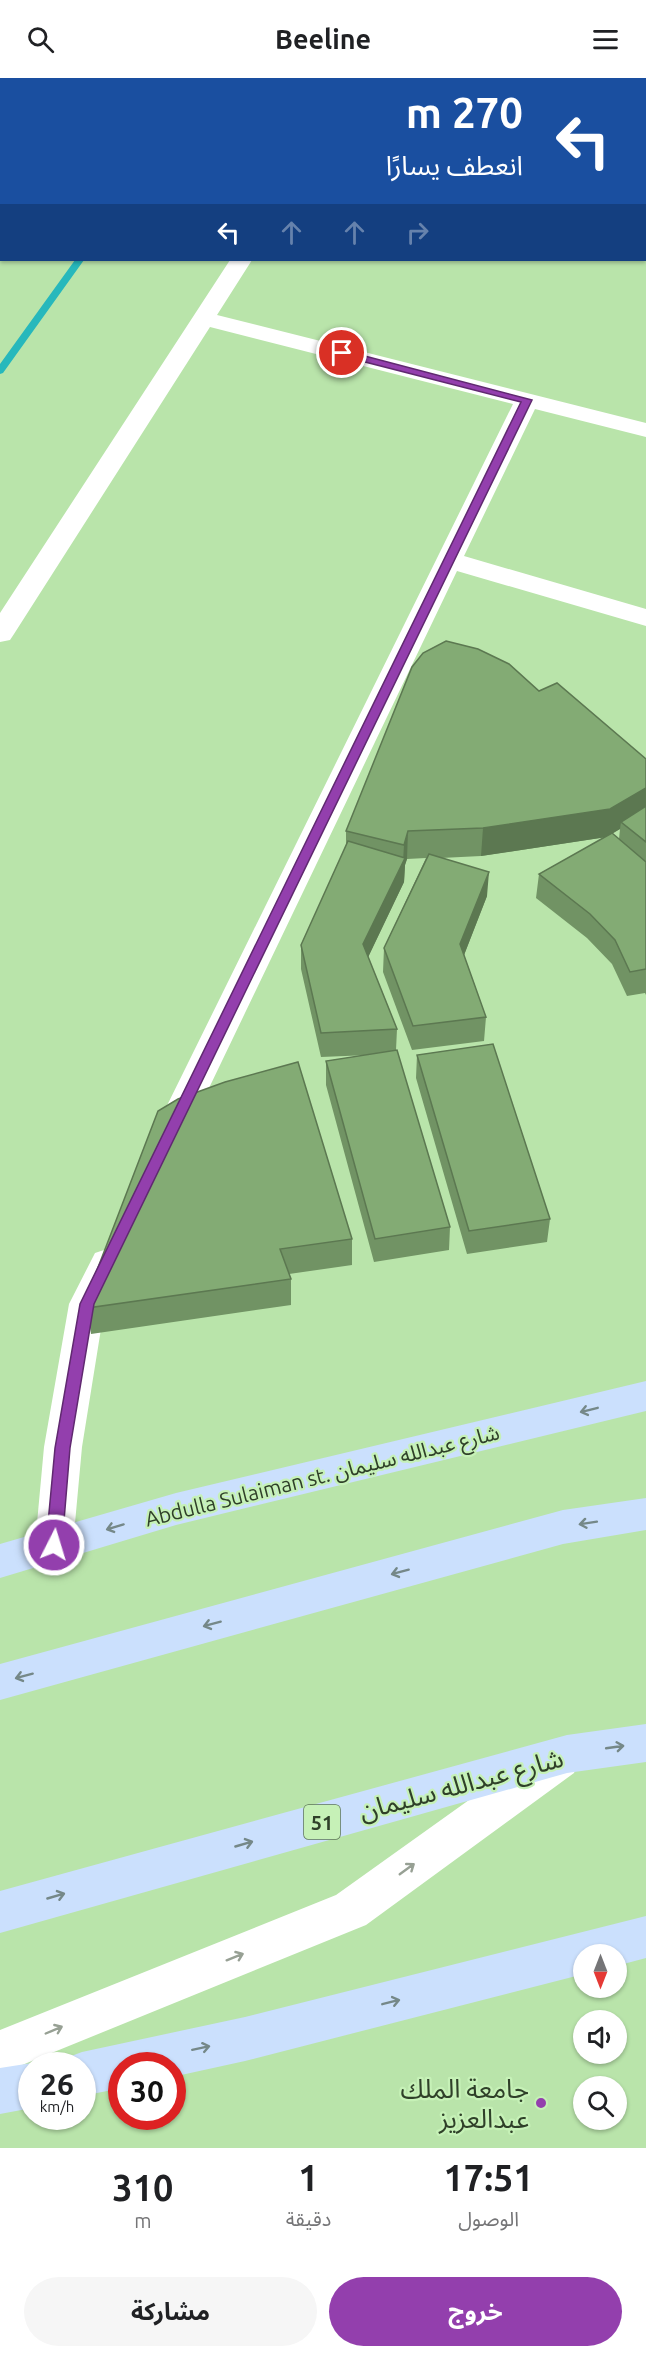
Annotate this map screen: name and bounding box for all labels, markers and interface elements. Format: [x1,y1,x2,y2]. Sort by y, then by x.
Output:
icon: search [24,23,57,56]
icon: menu [589,23,622,56]
text: Beeline [275,24,371,54]
text: 270 m [406,89,523,136]
icon: left [544,102,622,180]
text: انعطف يسارًا [386,150,523,180]
icon: left [212,216,245,249]
icon: ahead [275,216,308,249]
icon: ahead [338,216,371,249]
icon: right [401,216,434,249]
pin [316,327,367,378]
icon: arrive [325,336,358,369]
one-way arrow [580,1404,599,1416]
street label: Abdulla Sulaiman st. شارع عبدالله سليمان [142,1419,503,1535]
position arrow [22,1513,86,1577]
one-way arrow [579,1518,599,1529]
one-way arrow [105,1522,124,1533]
one-way arrow [390,1567,409,1578]
one-way arrow [202,1619,221,1630]
one-way arrow [14,1670,33,1682]
one-way arrow [605,1742,625,1753]
street label: شارع عبدالله سليمان [356,1743,568,1830]
road number: 51 [304,1805,340,1839]
one-way arrow [234,1838,253,1849]
one-way arrow [399,1863,415,1875]
one-way arrow [46,1890,65,1901]
north arrow [573,1944,627,1998]
map controls [573,1944,627,2130]
one-way arrow [225,1951,243,1962]
one-way arrow [381,1995,400,2007]
button: sound [573,2010,627,2064]
one-way arrow [44,2024,63,2035]
one-way arrow [191,2042,211,2053]
speed limit sign: 30 [108,2052,186,2130]
text: 26 [40,2067,74,2101]
place label: جامعة الملك عبدالعزيز [401,2074,529,2134]
button: search [573,2076,627,2130]
marker: جامعة الملك عبدالعزيز [534,2096,548,2110]
text: km/h [40,2098,74,2115]
text: 1 [298,2157,319,2198]
text: 17:51 [444,2157,534,2198]
text: 310 [112,2167,173,2208]
text: دقيقة [286,2207,331,2230]
text: الوصول [458,2207,519,2230]
text: m [134,2209,151,2232]
button: مشاركة [24,2277,317,2346]
button: خروج [329,2277,622,2346]

